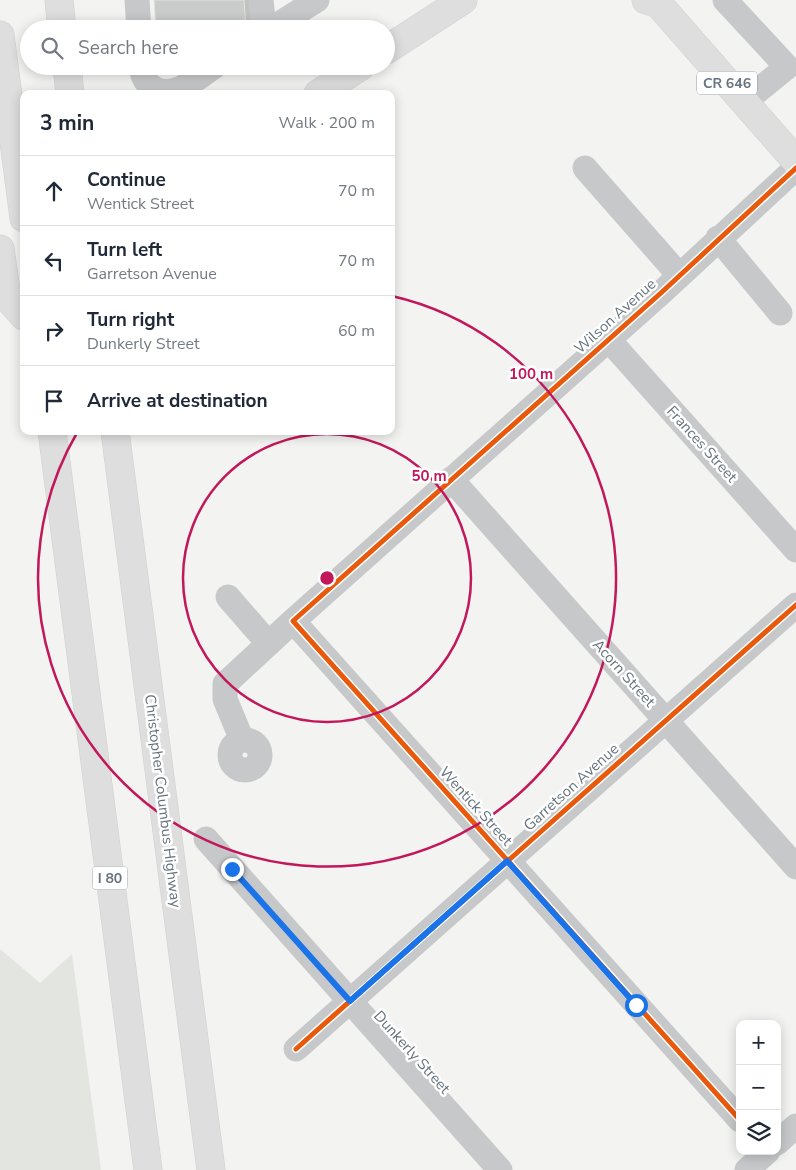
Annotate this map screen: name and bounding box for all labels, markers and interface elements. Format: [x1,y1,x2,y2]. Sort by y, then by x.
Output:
search box [20,20,395,75]
icon: search [38,34,66,62]
text: Search here [78,35,179,61]
road number: CR 646 [697,72,757,95]
text: 3 min [40,109,94,137]
text: Walk · 200 m [279,112,375,134]
text: Continue [87,167,166,193]
icon: ahead [40,177,68,205]
text: 70 m [338,180,375,202]
text: Wentick Street [87,193,194,215]
text: Turn left [87,237,162,263]
icon: left [40,247,68,275]
text: 70 m [338,250,375,272]
text: Garretson Avenue [87,263,217,285]
street label: Wilson Avenue [570,274,660,358]
text: Turn right [87,307,174,333]
icon: right [40,317,68,345]
text: 60 m [338,320,375,342]
text: Dunkerly Street [87,333,200,355]
text: 100 m [509,364,553,384]
icon: arrive [40,387,68,415]
text: Arrive at destination [87,388,268,414]
street label: Frances Street [662,401,742,487]
text: 50 m [411,466,447,486]
centre of rings [318,569,336,587]
street label: Acorn Street [588,635,660,712]
street label: Christopher Columbus Highway [140,693,186,909]
street label: Garretson Avenue [519,739,623,835]
street label: Wentick Street [435,762,517,850]
route end [221,858,244,881]
road number: I 80 [92,866,128,890]
route start [625,994,648,1017]
street label: Dunkerly Street [369,1006,455,1098]
map controls [736,1020,781,1155]
button: + [736,1020,781,1065]
button: − [736,1065,781,1110]
button: layers [736,1110,781,1155]

